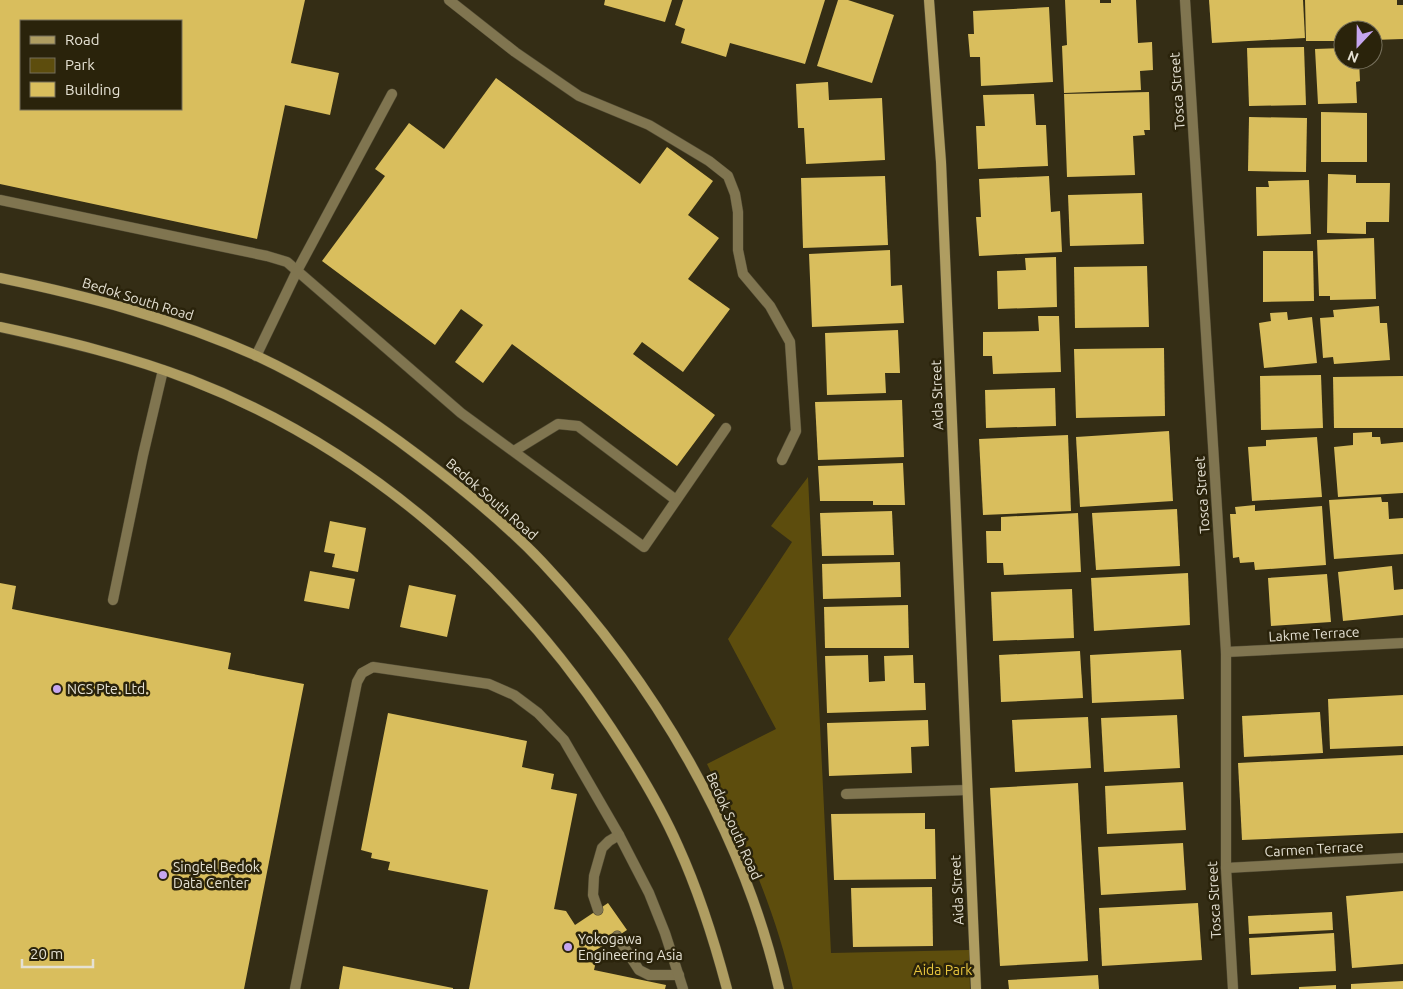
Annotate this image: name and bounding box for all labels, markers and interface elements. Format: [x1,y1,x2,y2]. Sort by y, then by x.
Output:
legend [20,20,182,110]
north arrow [1333,20,1383,70]
text: Road [65,31,100,48]
text: N [1345,48,1361,66]
street label: Tosca Street [1166,51,1188,130]
text: Park [65,56,95,73]
text: Building [65,81,120,98]
street label: Bedok South Road [80,274,196,324]
street label: Aida Street [928,359,946,430]
street label: Bedok South Road [443,455,541,543]
street label: Tosca Street [1191,455,1213,534]
street label: Lakme Terrace [1268,624,1360,644]
place label: NCS Pte. Ltd. [67,681,149,697]
marker: NCS Pte. Ltd. [51,683,63,695]
street label: Bedok South Road [703,770,765,882]
street label: Carmen Terrace [1264,838,1364,860]
street label: Aida Street [947,854,967,925]
place label: Singtel Bedok Data Center [173,859,260,891]
street label: Tosca Street [1204,860,1224,939]
marker: Singtel Bedok Data Center [157,869,169,881]
place label: Yokogawa Engineering Asia [578,931,683,963]
scale bar [22,936,94,968]
marker: Yokogawa Engineering Asia [562,941,574,953]
text: 20 m [30,945,63,962]
park label: Aida Park [914,962,972,978]

